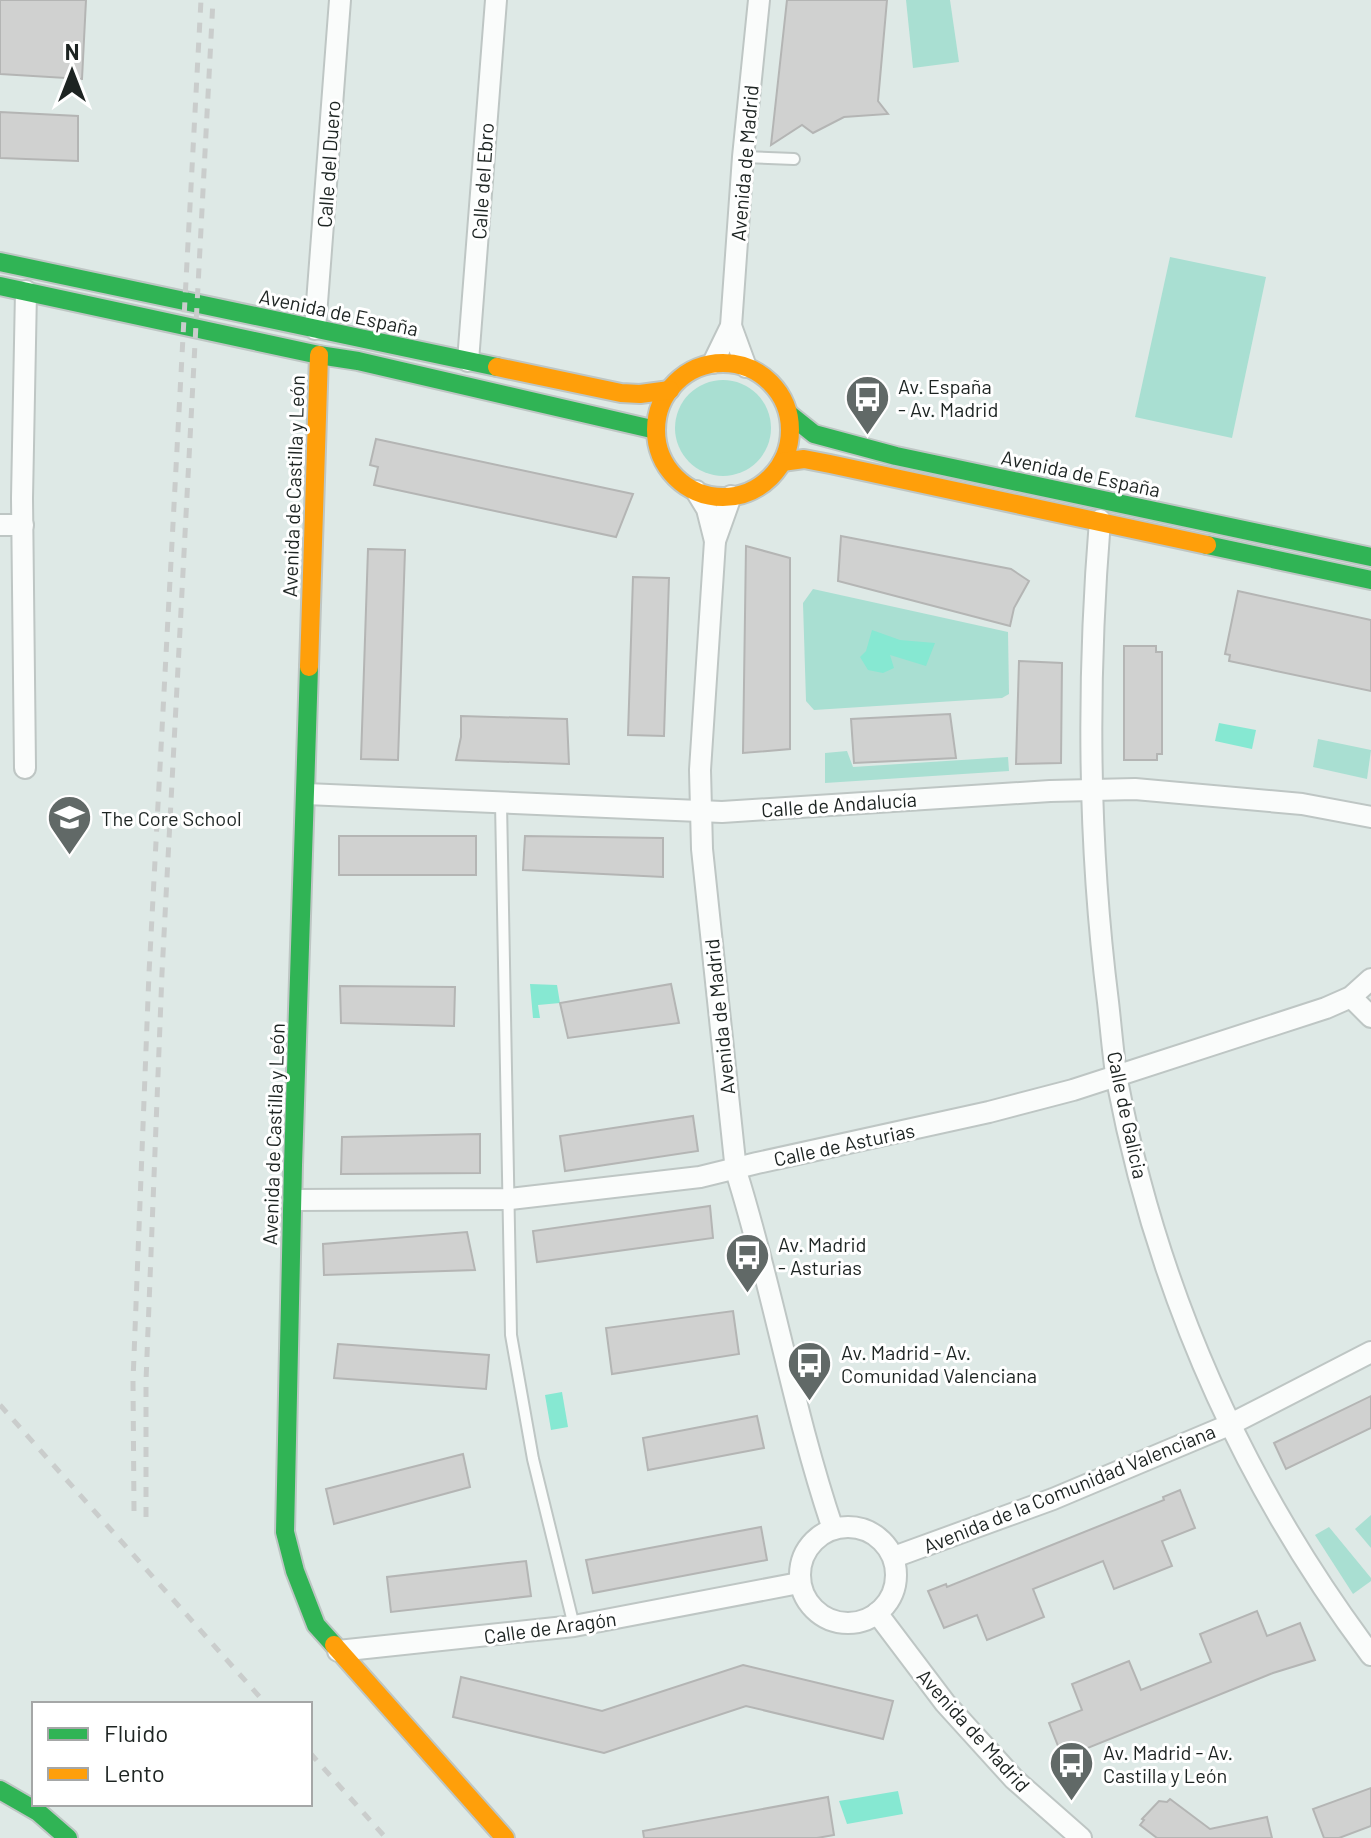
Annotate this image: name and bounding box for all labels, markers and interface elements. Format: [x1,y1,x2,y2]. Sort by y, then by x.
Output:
north arrow [32,32,112,112]
text: N [65,38,79,64]
street label: Avenida de Madrid [725,84,763,242]
street label: Calle del Duero [312,99,344,229]
street label: Calle del Ebro [466,122,498,240]
street label: Avenida de España [257,283,421,341]
bus stop icon: Av. España - Av. Madrid [843,373,891,436]
street label: Avenida de Castilla y León [277,374,309,598]
place label: Av. España - Av. Madrid [898,374,998,421]
street label: Avenida de España [999,444,1163,502]
street label: Calle de Andalucía [760,787,918,821]
school or university icon: The Core School [46,794,94,857]
place label: The Core School [101,806,242,830]
street label: Avenida de Madrid [699,938,739,1096]
street label: Avenida de Castilla y León [257,1022,289,1246]
street label: Calle de Galicia [1103,1049,1153,1181]
street label: Calle de Asturias [771,1117,917,1171]
bus stop icon: Av. Madrid - Asturias [723,1232,771,1295]
place label: Av. Madrid - Asturias [778,1232,867,1279]
bus stop icon: Av. Madrid - Av. Comunidad Valenciana [786,1339,834,1402]
place label: Av. Madrid - Av. Comunidad Valenciana [841,1340,1037,1387]
street label: Avenida de la Comunidad Valenciana [920,1418,1218,1558]
street label: Calle de Aragón [482,1606,618,1648]
street label: Avenida de Madrid [913,1664,1035,1796]
legend [32,1702,312,1806]
text: Fluido [104,1718,168,1747]
bus stop icon: Av. Madrid - Av. Castilla y León [1048,1740,1096,1803]
place label: Av. Madrid - Av. Castilla y León [1103,1740,1233,1787]
text: Lento [104,1758,165,1787]

